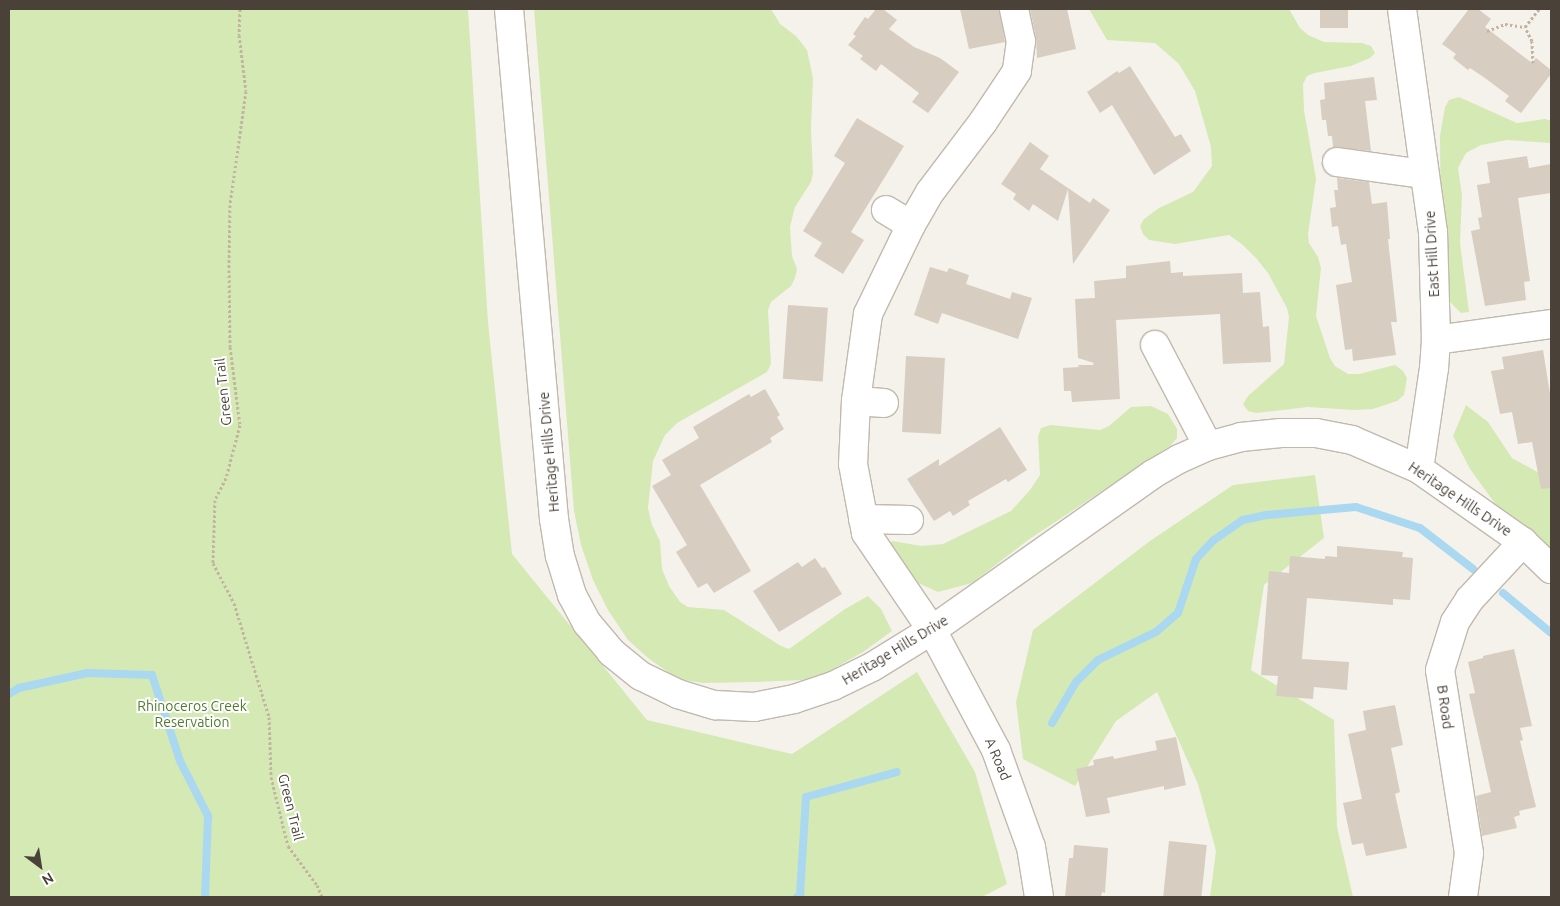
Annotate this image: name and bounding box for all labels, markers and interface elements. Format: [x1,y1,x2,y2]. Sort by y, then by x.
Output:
street label: East Hill Drive [1421,210,1443,298]
street label: Green Trail [211,357,235,427]
street label: Heritage Hills Drive [535,391,563,513]
street label: Heritage Hills Drive [1405,458,1515,540]
street label: Heritage Hills Drive [839,612,951,688]
street label: B Road [1434,684,1456,730]
park label: Rhinoceros Creek Reservation [137,698,247,730]
street label: A Road [982,735,1014,783]
street label: Green Trail [275,772,307,842]
north arrow [15,841,65,891]
text: N [39,869,56,888]

